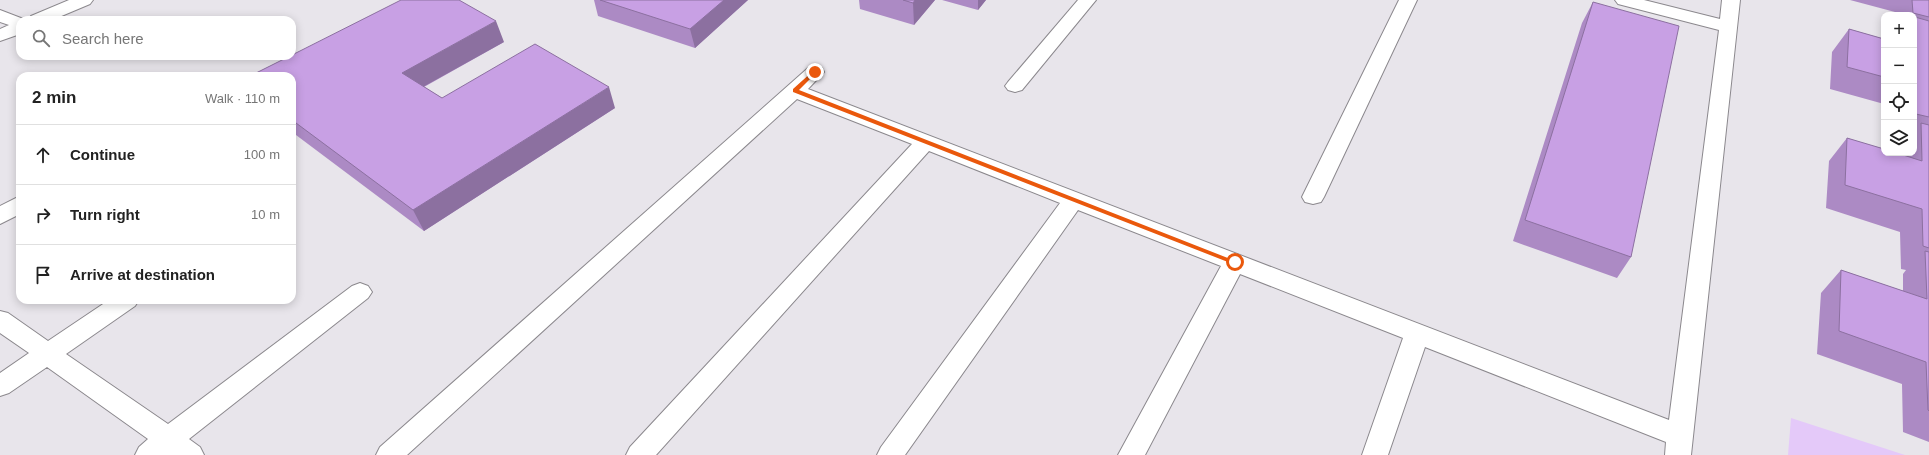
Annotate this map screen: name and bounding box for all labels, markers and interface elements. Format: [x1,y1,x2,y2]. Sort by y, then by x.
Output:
map controls [1881,12,1917,156]
button: + [1881,12,1917,48]
search box [16,16,296,60]
icon: search [30,27,52,49]
text: Search here [62,30,144,47]
button: − [1881,48,1917,84]
route end [806,63,824,81]
button: locate [1881,84,1917,120]
text: 2 min [32,88,76,107]
text: Walk · 110 m [205,91,280,106]
button: layers [1881,120,1917,156]
icon: ahead [32,144,54,166]
text: Continue [70,146,135,163]
text: 100 m [244,147,280,162]
icon: right [32,204,54,226]
text: Turn right [70,206,140,223]
text: 10 m [251,207,280,222]
route start [1226,253,1244,271]
icon: arrive [32,264,54,286]
text: Arrive at destination [70,266,215,283]

